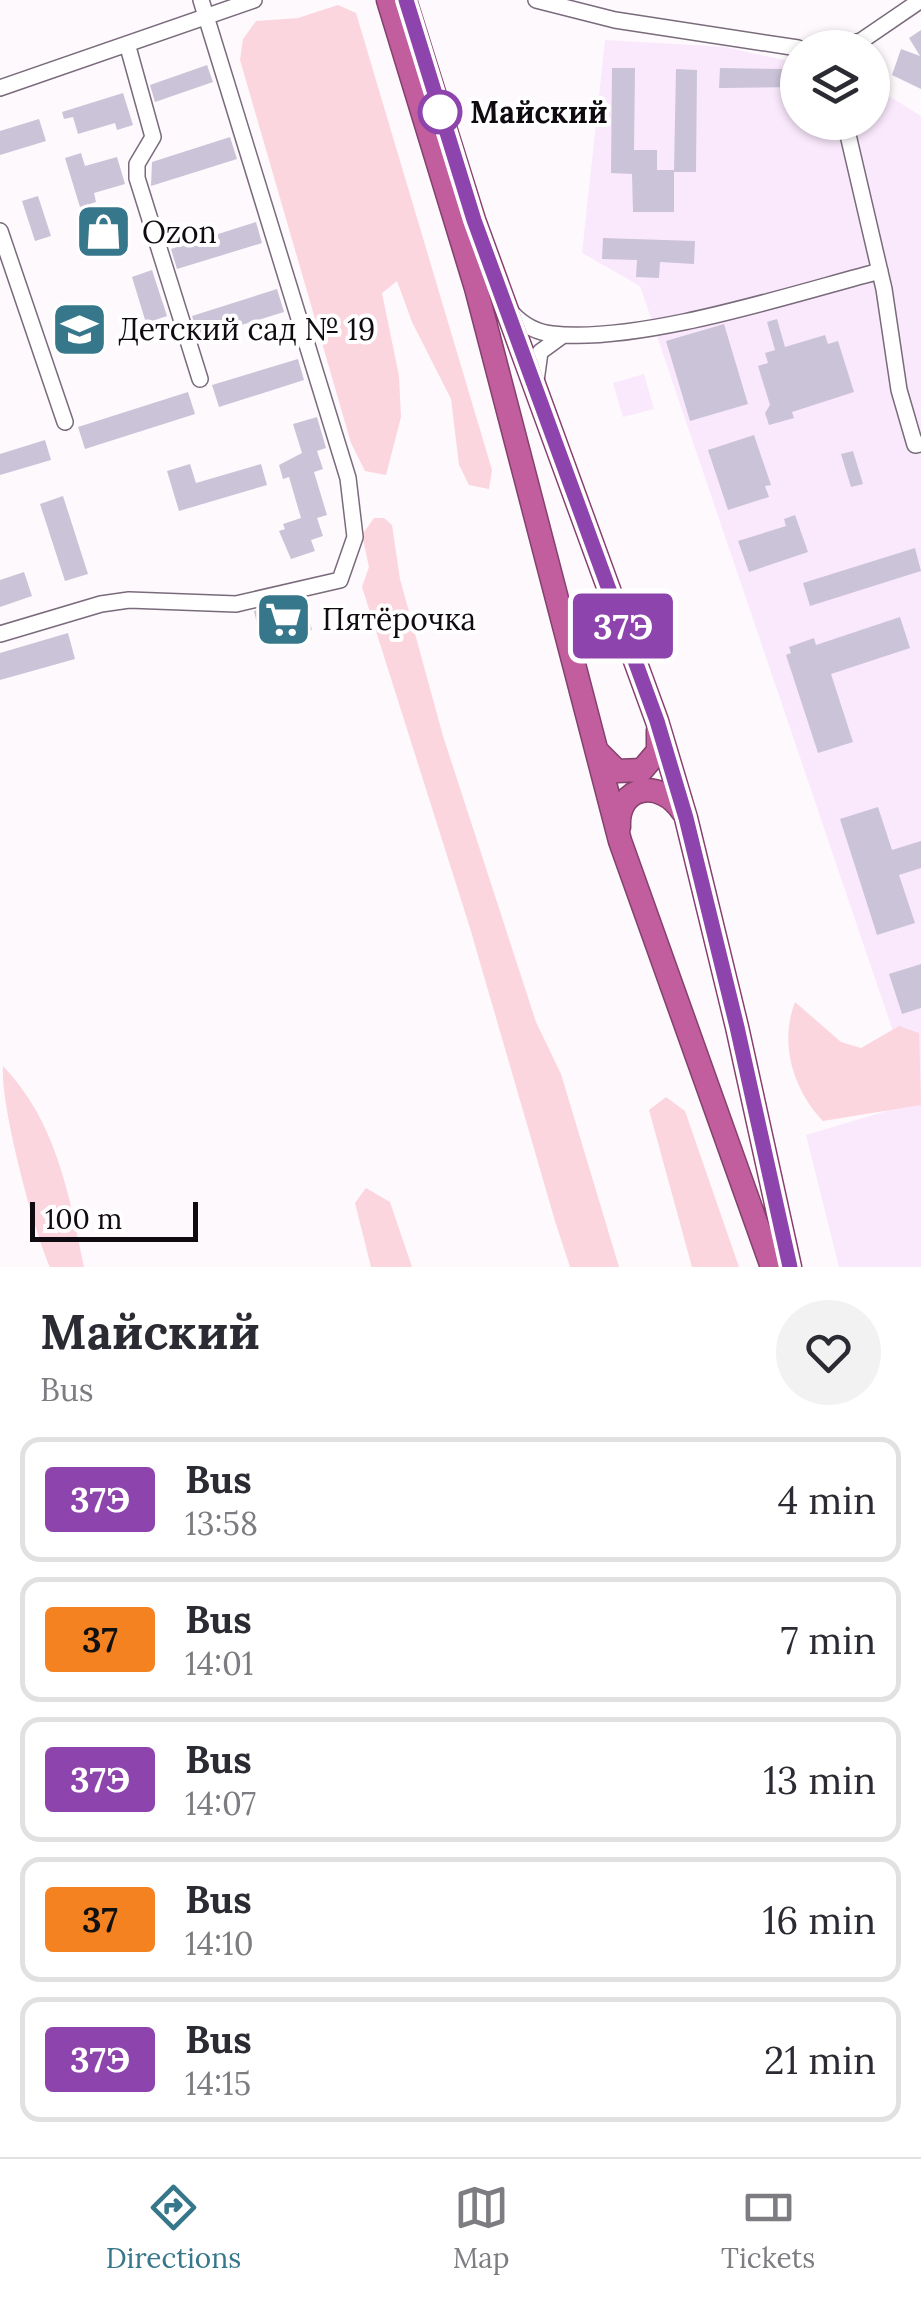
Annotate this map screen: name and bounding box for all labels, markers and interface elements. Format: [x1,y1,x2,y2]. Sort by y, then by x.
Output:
map controls [780,30,890,140]
button: layers [780,30,890,140]
marker: Майский [419,91,461,133]
place label: Майский [470,93,607,131]
shop icon: Ozon [73,202,133,262]
place label: Ozon [142,213,217,251]
school or university icon: Детский сад № 19 [49,299,109,359]
place label: Детский сад № 19 [118,310,375,348]
supermarket icon: Пятёрочка [253,589,313,649]
line badge: 37Э [566,594,680,658]
place label: Пятёрочка [322,600,476,638]
text: 37Э [593,604,653,649]
scale bar [30,1197,198,1242]
text: 100 m [45,1201,122,1237]
button: heart [776,1300,881,1405]
text: Майский [40,1301,260,1362]
text: Bus [40,1369,94,1410]
text: Bus [185,1455,252,1503]
text: 4 min [778,1476,876,1524]
text: 37Э [70,1477,130,1522]
text: 13:58 [185,1503,258,1544]
text: Bus [185,1595,252,1643]
text: 7 min [781,1616,876,1664]
text: 37 [82,1617,118,1662]
text: 14:01 [185,1643,254,1684]
text: Bus [185,1735,252,1783]
text: 13 min [763,1756,876,1804]
text: 37Э [70,1757,130,1802]
text: 14:07 [185,1783,256,1824]
text: Bus [185,1875,252,1923]
text: 16 min [762,1896,876,1944]
text: 37 [82,1897,118,1942]
text: 14:10 [185,1923,254,1964]
text: Bus [185,2015,252,2063]
text: 21 min [764,2036,876,2084]
text: 37Э [70,2037,130,2082]
text: 14:15 [185,2063,251,2104]
tab: Directions [106,2180,241,2276]
tab: Map [453,2180,510,2276]
tab: Tickets [721,2180,815,2276]

